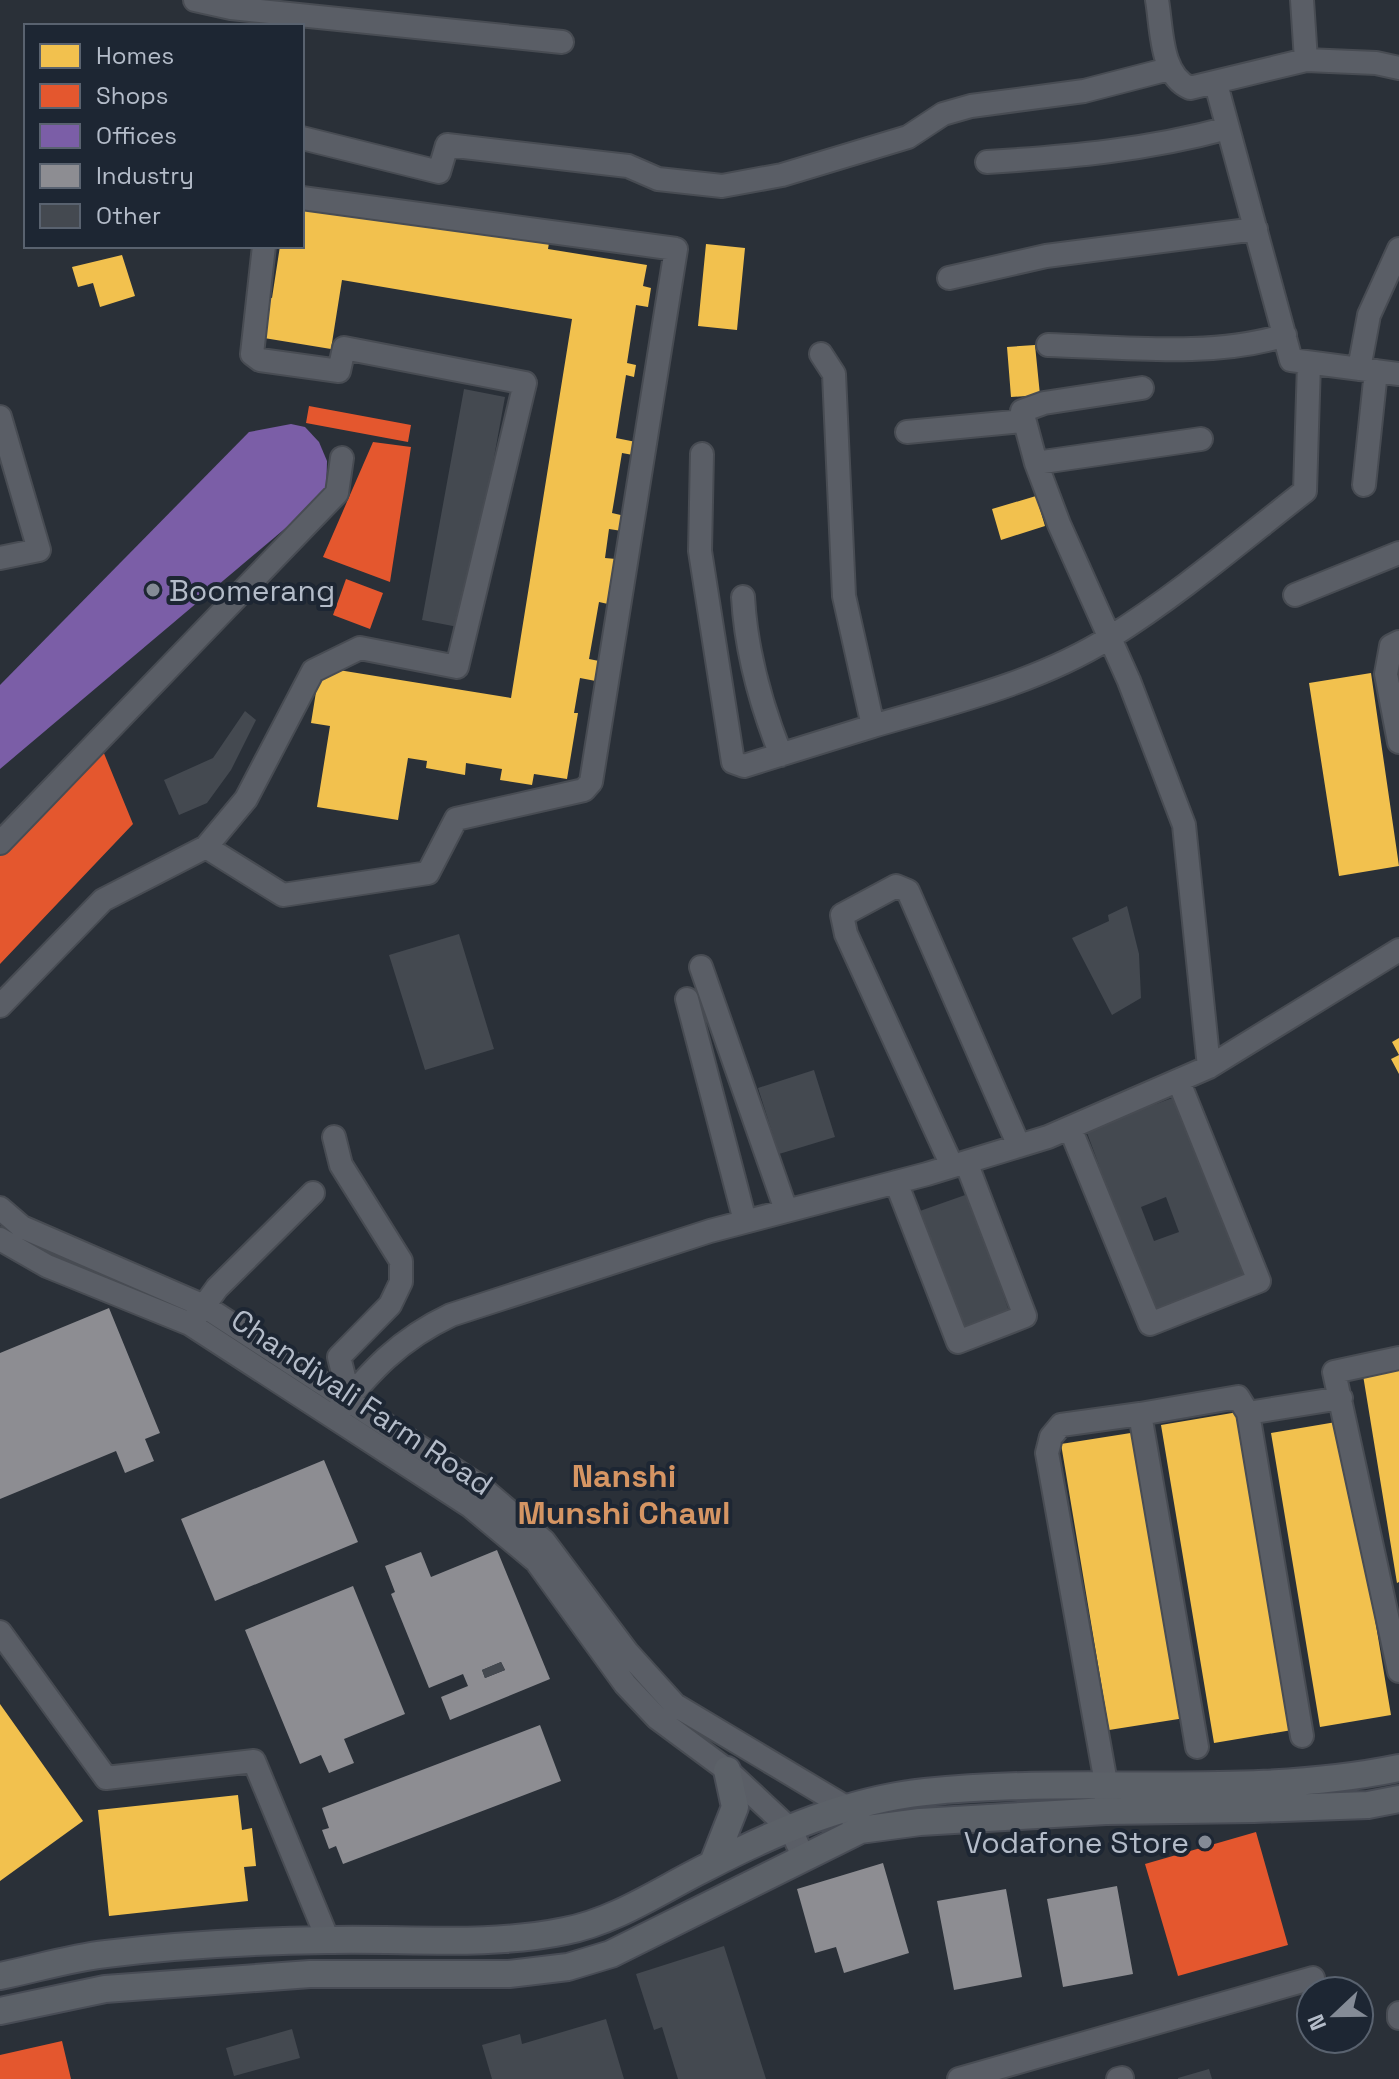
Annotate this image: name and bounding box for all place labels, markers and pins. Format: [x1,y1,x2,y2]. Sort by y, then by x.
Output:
place label: Boomerang [169,571,335,610]
marker: Boomerang [144,581,162,599]
place label: Vodafone Store [964,1823,1189,1862]
marker: Vodafone Store [1196,1833,1214,1851]

